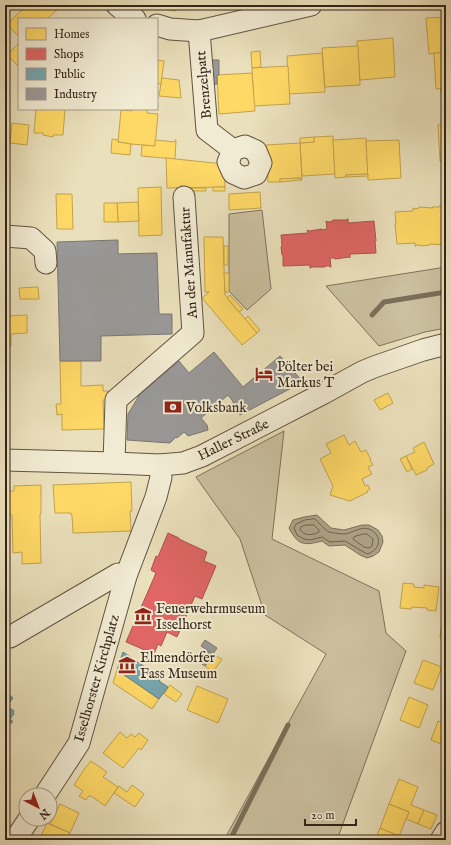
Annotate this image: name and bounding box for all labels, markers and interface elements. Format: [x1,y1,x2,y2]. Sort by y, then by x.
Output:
legend [18,18,158,110]
text: Homes [54,27,90,42]
text: Shops [54,47,84,63]
street label: Brenzelpatt [192,50,216,120]
text: Public [54,67,85,82]
text: Industry [54,87,97,102]
street label: An der Manufaktur [176,207,202,320]
place label: Pölter bei Markus T [277,358,335,392]
hotel icon: Pölter bei Markus T [254,364,274,384]
bank icon: Volksbank [163,397,183,417]
place label: Volksbank [185,399,247,417]
street label: Haller Straße [195,415,273,465]
place label: Feuerwehrmuseum Isselhorst [156,600,266,634]
museum icon: Feuerwehrmuseum Isselhorst [133,606,153,626]
street label: Isselhorster Kirchplatz [70,612,124,744]
place label: Elmendörfer Fass Museum [140,649,218,683]
museum icon: Elmendörfer Fass Museum [117,655,137,675]
north arrow [18,787,58,827]
scale bar [305,801,356,827]
text: N [35,805,53,822]
text: 20 m [311,808,334,823]

